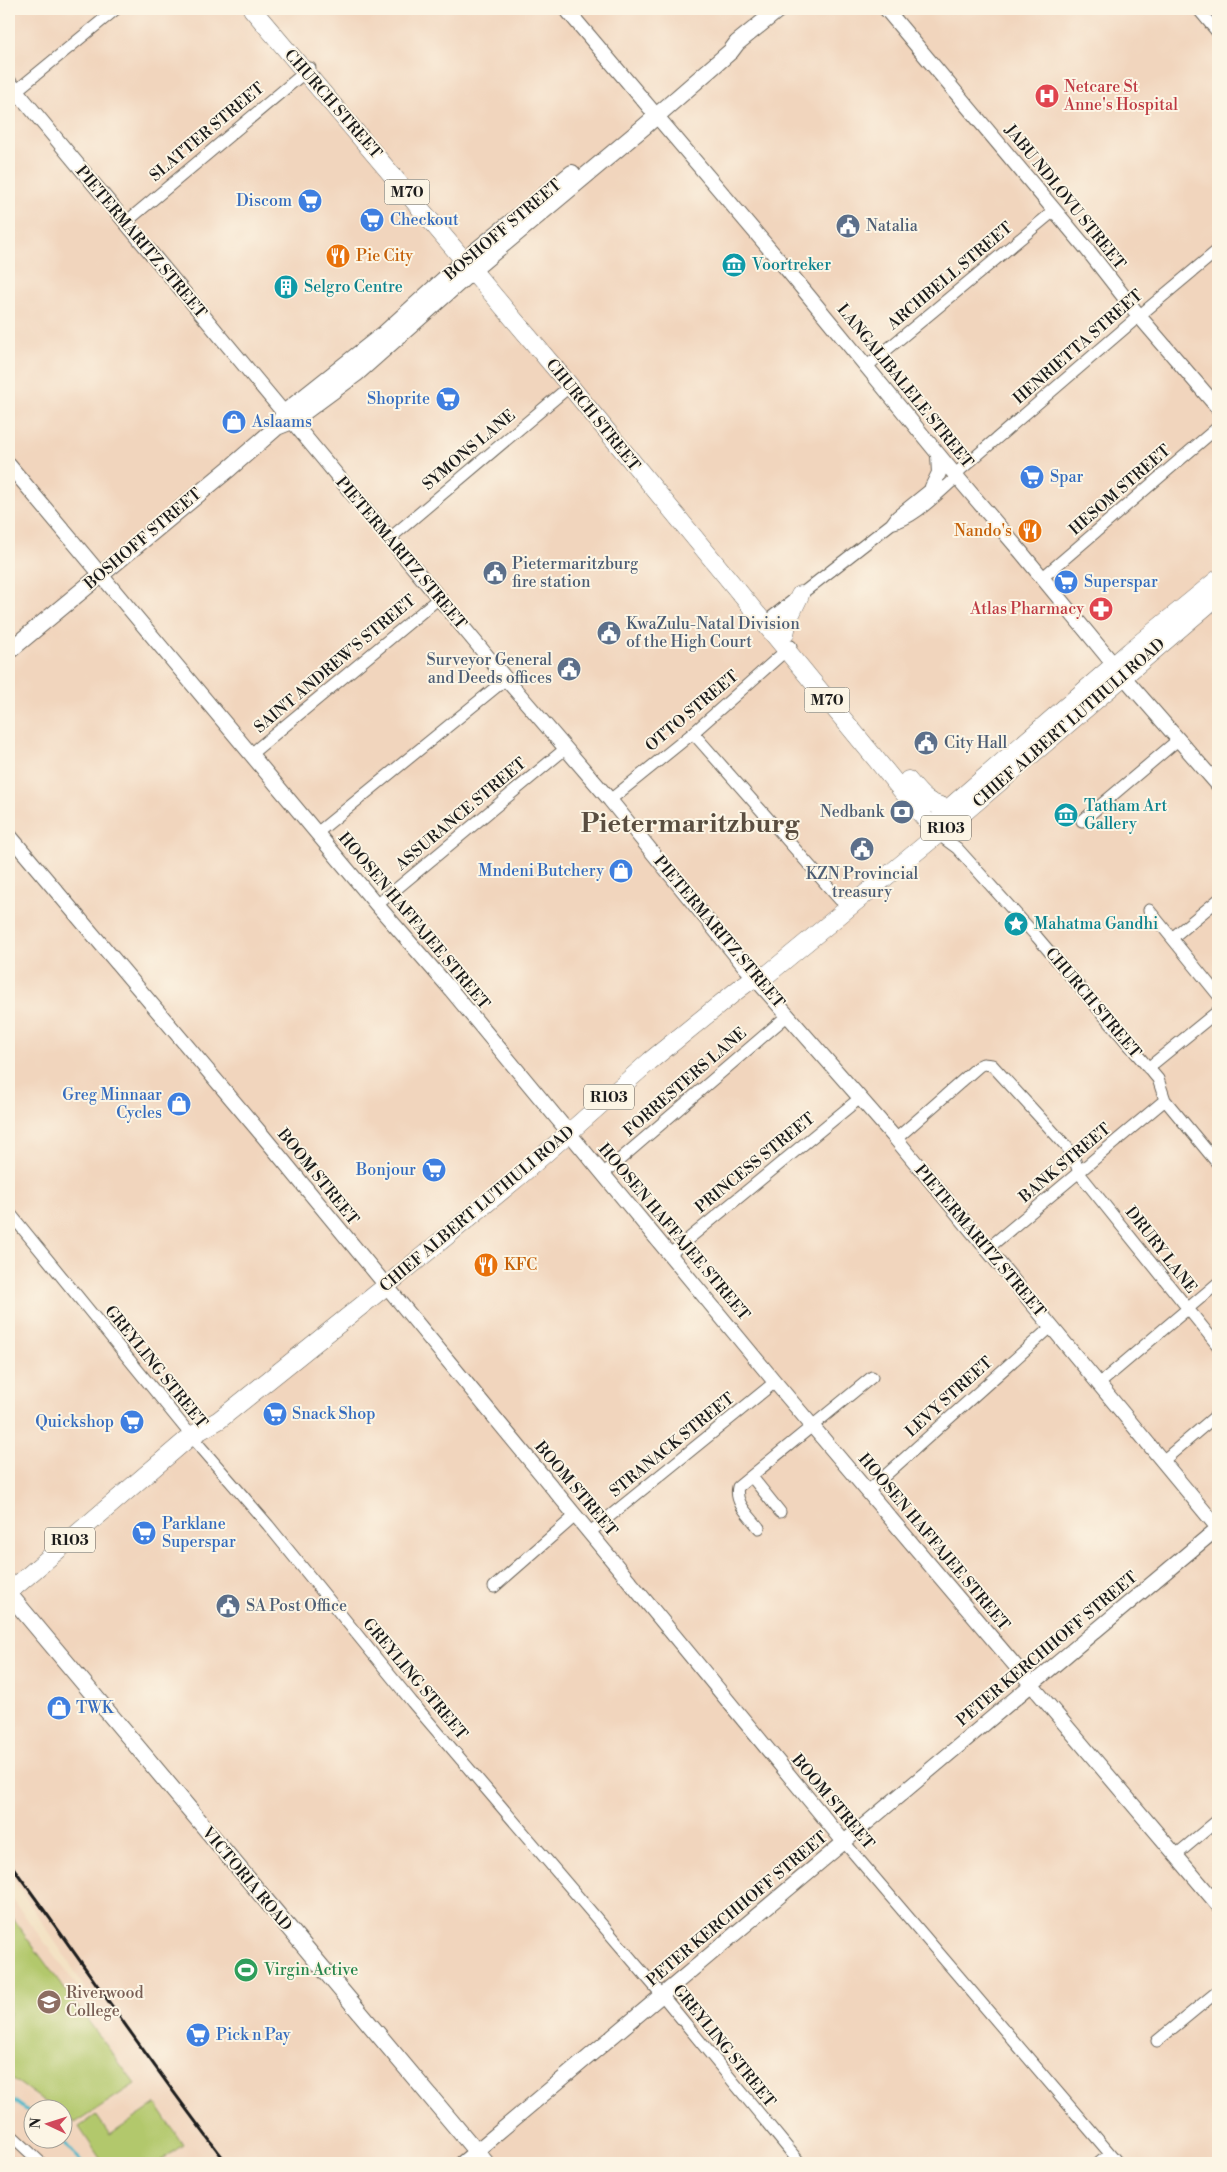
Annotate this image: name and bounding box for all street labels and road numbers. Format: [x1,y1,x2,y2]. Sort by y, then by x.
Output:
street label: CHURCH STREET [280,45,386,163]
street label: SLATTER STREET [146,78,268,186]
street label: JABU NDLOVU STREET [1000,120,1130,274]
street label: PIETERMARITZ STREET [71,162,211,322]
street label: BOSHOFF STREET [440,175,566,286]
road number: M70 [384,180,430,204]
street label: ARCHBELL STREET [883,218,1017,335]
street label: HENRIETTA STREET [1009,285,1147,409]
street label: LANGALIBALELE STREET [833,300,977,472]
street label: CHURCH STREET [542,355,644,475]
street label: SYMONS LANE [418,405,520,495]
street label: HESOM STREET [1065,441,1175,539]
street label: PIETERMARITZ STREET [331,473,471,633]
street label: BOSHOFF STREET [80,484,206,595]
street label: SAINT ANDREW'S STREET [250,591,420,737]
street label: CHIEF ALBERT LUTHULI ROAD [969,634,1169,812]
street label: OTTO STREET [641,666,743,756]
road number: M70 [804,688,850,712]
street label: ASSURANCE STREET [391,753,530,875]
road number: R103 [921,816,971,840]
street label: HOOSEN HAFFAJEE STREET [334,828,494,1014]
street label: PIETERMARITZ STREET [649,852,789,1012]
street label: CHURCH STREET [1041,944,1145,1062]
street label: FORRESTERS LANE [619,1023,751,1141]
road number: R103 [584,1084,634,1110]
street label: PRINCESS STREET [691,1109,819,1217]
street label: BANK STREET [1014,1119,1115,1208]
street label: CHIEF ALBERT LUTHULI ROAD [376,1122,578,1296]
street label: BOOM STREET [272,1124,363,1229]
street label: HOOSEN HAFFAJEE STREET [594,1139,754,1325]
street label: PIETERMARITZ STREET [910,1161,1050,1321]
street label: DRURY LANE [1121,1203,1201,1297]
street label: GREYLING STREET [100,1302,212,1432]
street label: LEVY STREET [901,1353,997,1441]
street label: STRANACK STREET [606,1389,738,1501]
street label: BOOM STREET [530,1437,622,1541]
street label: HOOSEN HAFFAJEE STREET [854,1449,1014,1635]
road number: R103 [45,1528,95,1552]
street label: PETER KERCHHOFF STREET [952,1567,1142,1731]
street label: GREYLING STREET [358,1614,472,1744]
street label: BOOM STREET [787,1750,879,1854]
street label: VICTORIA ROAD [197,1822,296,1935]
street label: PETER KERCHHOFF STREET [642,1827,832,1991]
street label: GREYLING STREET [668,1981,780,2111]

